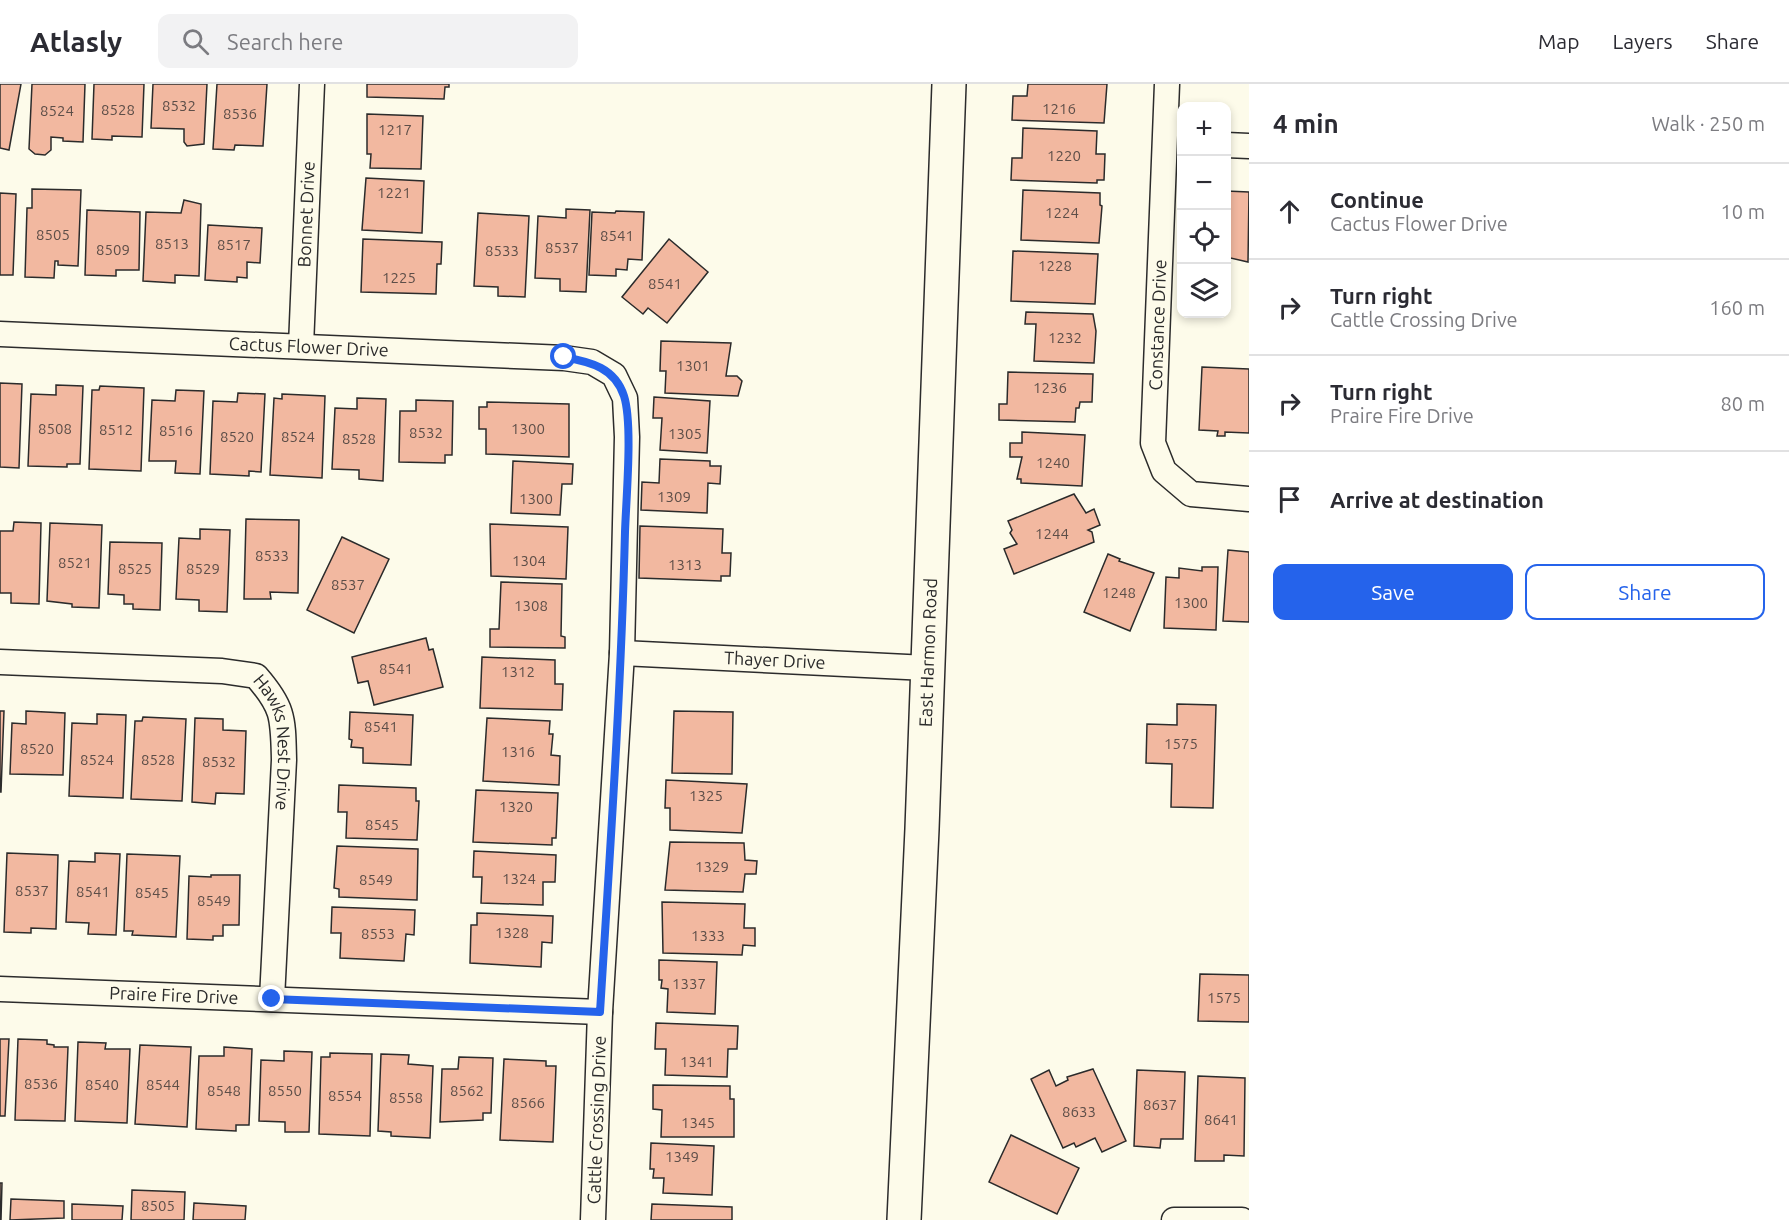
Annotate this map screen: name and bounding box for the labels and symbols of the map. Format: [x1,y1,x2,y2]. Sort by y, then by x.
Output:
house number: 8532 [162,97,196,114]
house number: 1216 [1042,100,1076,117]
house number: 8528 [101,101,135,118]
house number: 8524 [40,102,74,119]
house number: 8536 [223,105,257,122]
house number: 1217 [378,121,412,138]
house number: 1220 [1047,147,1081,164]
street label: Bonnet Drive [293,161,318,268]
house number: 1221 [377,184,411,201]
house number: 1224 [1045,204,1079,221]
house number: 8505 [36,226,70,243]
house number: 8541 [600,227,634,244]
house number: 8513 [155,235,189,252]
house number: 8517 [217,236,251,253]
house number: 8537 [545,239,579,256]
house number: 8509 [96,241,130,258]
house number: 8533 [485,242,519,259]
house number: 1228 [1038,257,1072,274]
street label: Constance Drive [1145,259,1169,391]
house number: 1225 [382,269,416,286]
house number: 8541 [648,275,682,292]
house number: 1232 [1048,329,1082,346]
street label: Cactus Flower Drive [228,333,389,360]
route start [550,343,576,369]
house number: 1301 [676,357,710,374]
house number: 1236 [1033,379,1067,396]
house number: 8508 [38,420,72,437]
house number: 1300 [511,420,545,437]
house number: 8512 [99,421,133,438]
house number: 8516 [159,422,193,439]
house number: 8532 [409,424,443,441]
house number: 1305 [668,425,702,442]
house number: 8520 [220,428,254,445]
house number: 8524 [281,428,315,445]
house number: 8528 [342,430,376,447]
house number: 1240 [1036,454,1070,471]
house number: 1309 [657,488,691,505]
house number: 1300 [519,490,553,507]
house number: 1244 [1035,525,1069,542]
house number: 8533 [255,547,289,564]
house number: 1304 [512,552,546,569]
house number: 8521 [58,554,92,571]
house number: 1313 [668,556,702,573]
house number: 8525 [118,560,152,577]
house number: 8529 [186,560,220,577]
house number: 8537 [331,576,365,593]
street label: East Harmon Road [915,578,940,727]
house number: 1248 [1102,584,1136,601]
house number: 1300 [1174,594,1208,611]
house number: 1308 [514,597,548,614]
street label: Thayer Drive [724,647,826,672]
house number: 8541 [379,660,413,677]
house number: 1312 [501,663,535,680]
street label: Hawks Nest Drive [250,670,295,811]
house number: 8541 [364,718,398,735]
house number: 1575 [1164,735,1198,752]
house number: 8520 [20,740,54,757]
house number: 1316 [501,743,535,760]
house number: 8524 [80,751,114,768]
house number: 8528 [141,751,175,768]
house number: 8532 [202,753,236,770]
house number: 1325 [689,787,723,804]
house number: 1320 [499,798,533,815]
house number: 8545 [365,816,399,833]
house number: 1329 [695,858,729,875]
house number: 1324 [502,870,536,887]
house number: 8549 [359,871,393,888]
house number: 8537 [15,882,49,899]
house number: 8541 [76,883,110,900]
house number: 8545 [135,884,169,901]
house number: 8549 [197,892,231,909]
house number: 1328 [495,924,529,941]
house number: 8553 [361,925,395,942]
house number: 1333 [691,927,725,944]
house number: 1337 [672,975,706,992]
street label: Praire Fire Drive [109,982,239,1007]
route end [258,985,284,1011]
house number: 1575 [1207,989,1241,1006]
street label: Cattle Crossing Drive [583,1035,609,1205]
house number: 1341 [680,1053,714,1070]
house number: 8536 [24,1075,58,1092]
house number: 8540 [85,1076,119,1093]
house number: 8544 [146,1076,180,1093]
house number: 8548 [207,1082,241,1099]
house number: 8550 [268,1082,302,1099]
house number: 8562 [450,1082,484,1099]
house number: 8554 [328,1087,362,1104]
house number: 8558 [389,1089,423,1106]
house number: 8566 [511,1094,545,1111]
house number: 8637 [1143,1096,1177,1113]
house number: 8633 [1062,1103,1096,1120]
house number: 8641 [1204,1111,1238,1128]
house number: 1345 [681,1114,715,1131]
house number: 1349 [665,1148,699,1165]
house number: 8505 [141,1197,175,1214]

